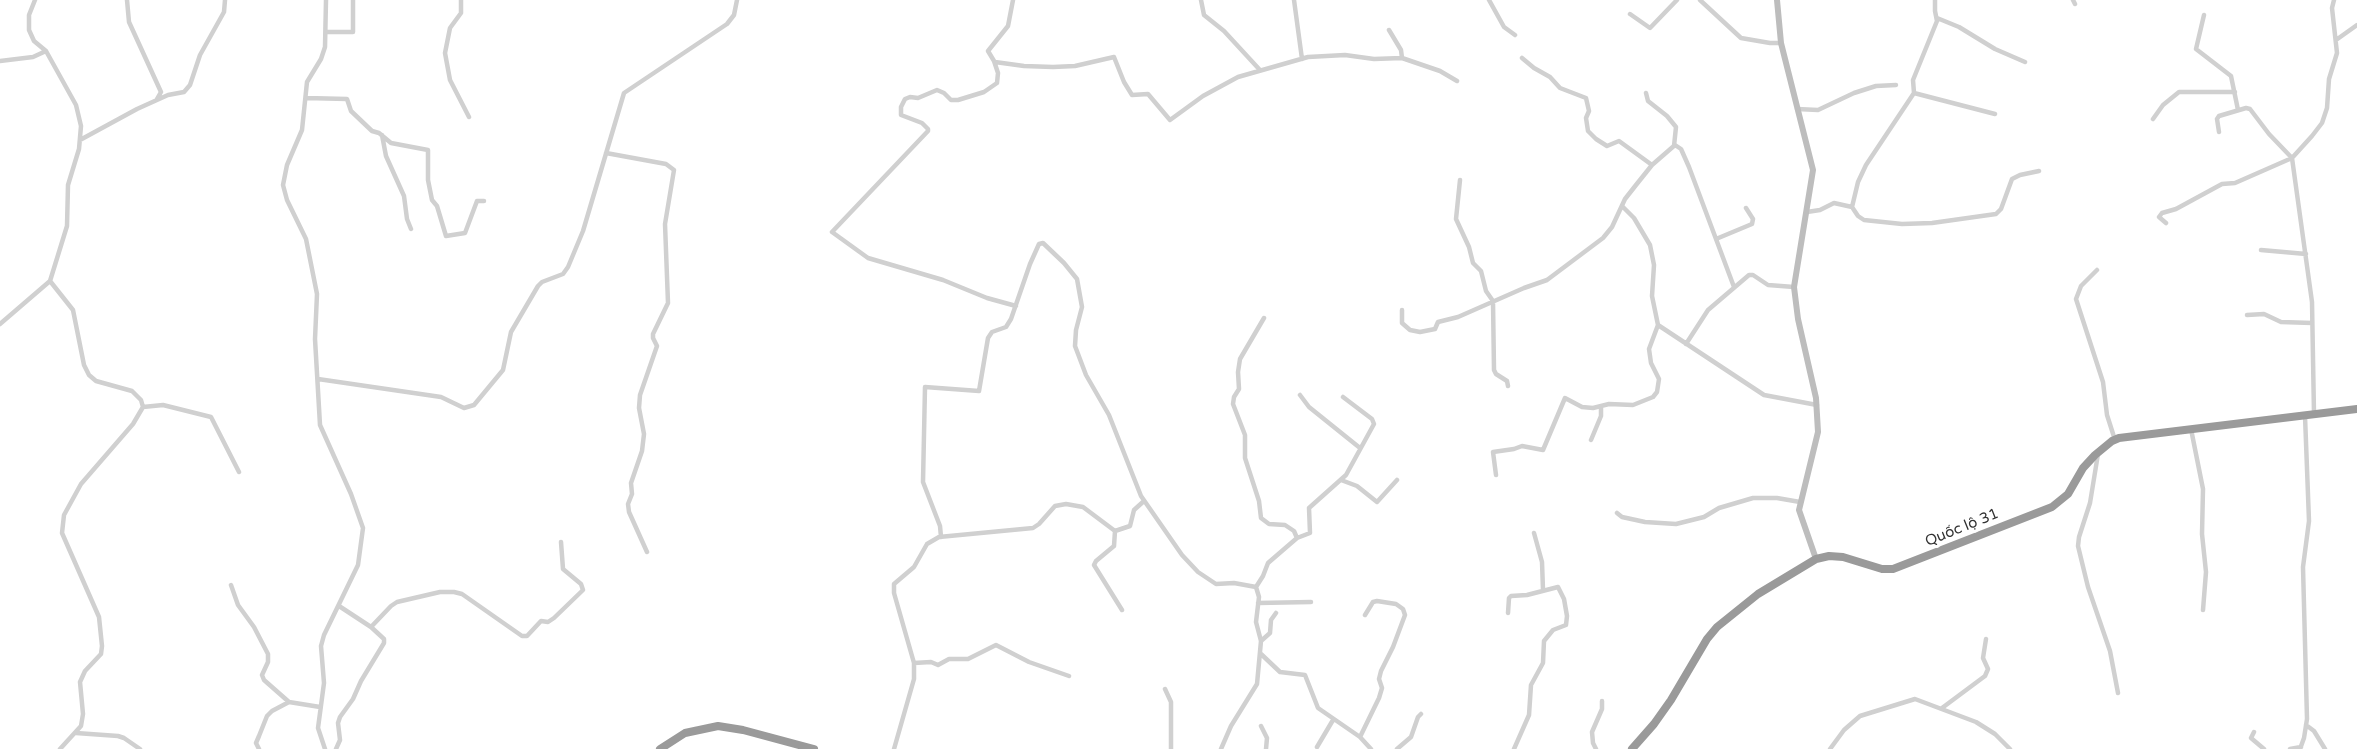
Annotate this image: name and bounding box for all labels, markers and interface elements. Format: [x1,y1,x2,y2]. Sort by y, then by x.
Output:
street label: Quốc lộ 31 [1923,505,2001,551]

